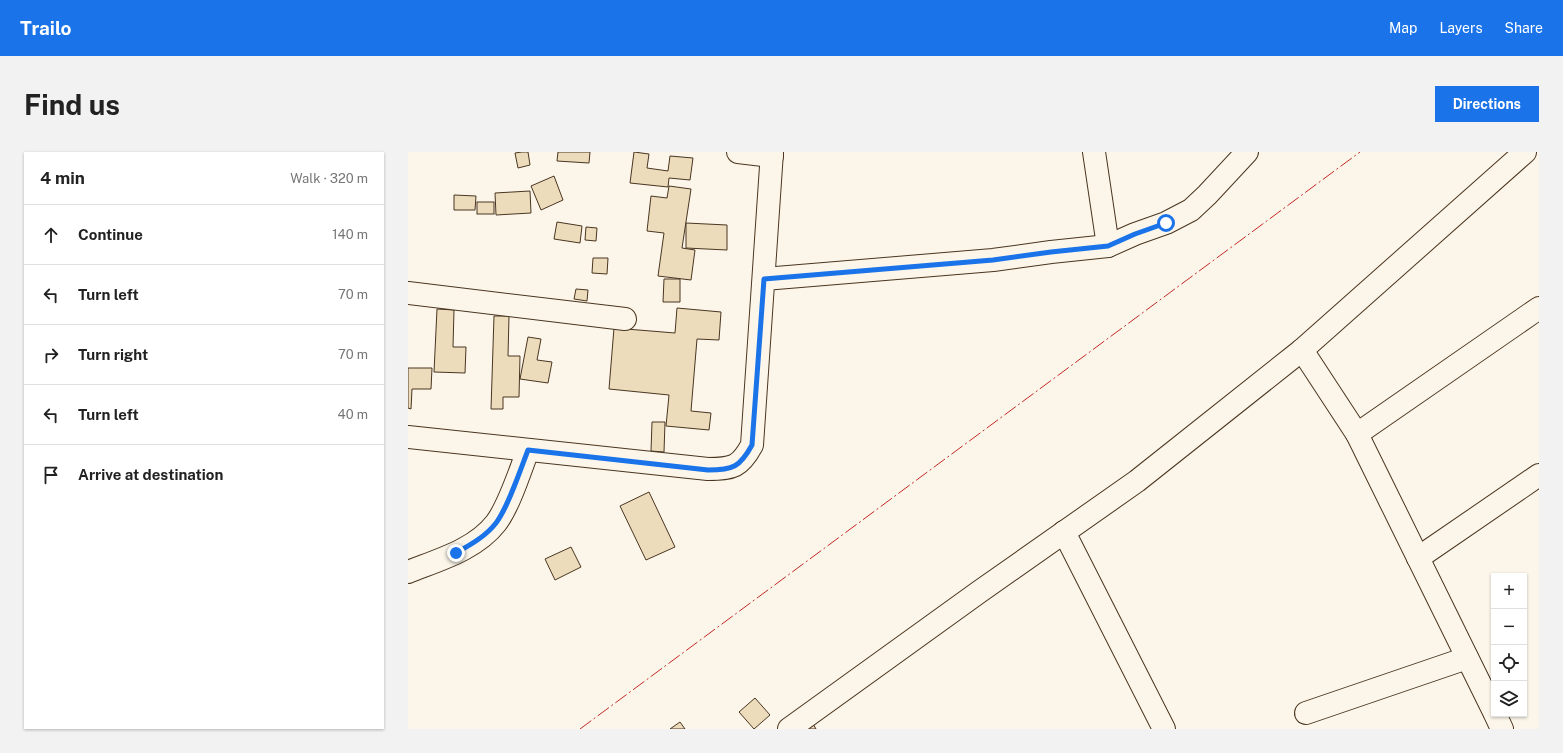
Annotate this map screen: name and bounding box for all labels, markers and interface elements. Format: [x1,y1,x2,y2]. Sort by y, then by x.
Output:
text: Trailo [20,17,72,39]
text: Map [1389,20,1417,36]
text: Layers [1439,20,1483,36]
text: Share [1505,20,1543,36]
button: Directions [1435,86,1539,122]
text: Find us [24,88,120,121]
text: 4 min [40,168,85,188]
text: Walk · 320 m [290,171,368,186]
route start [1157,214,1175,232]
icon: ahead [40,224,62,246]
text: Continue [78,226,143,243]
text: 140 m [332,227,368,242]
icon: left [40,284,62,306]
text: Turn left [78,286,139,303]
text: 70 m [338,287,368,302]
icon: right [40,344,62,366]
text: Turn right [78,346,148,363]
text: 70 m [338,347,368,362]
icon: left [40,404,62,426]
text: Turn left [78,406,139,423]
text: 40 m [337,407,368,422]
icon: arrive [40,464,62,486]
text: Arrive at destination [78,466,223,483]
route end [447,544,465,562]
map controls [1491,573,1527,717]
button: + [1491,573,1527,609]
button: − [1491,609,1527,645]
button: locate [1491,645,1527,681]
button: layers [1491,681,1527,717]

